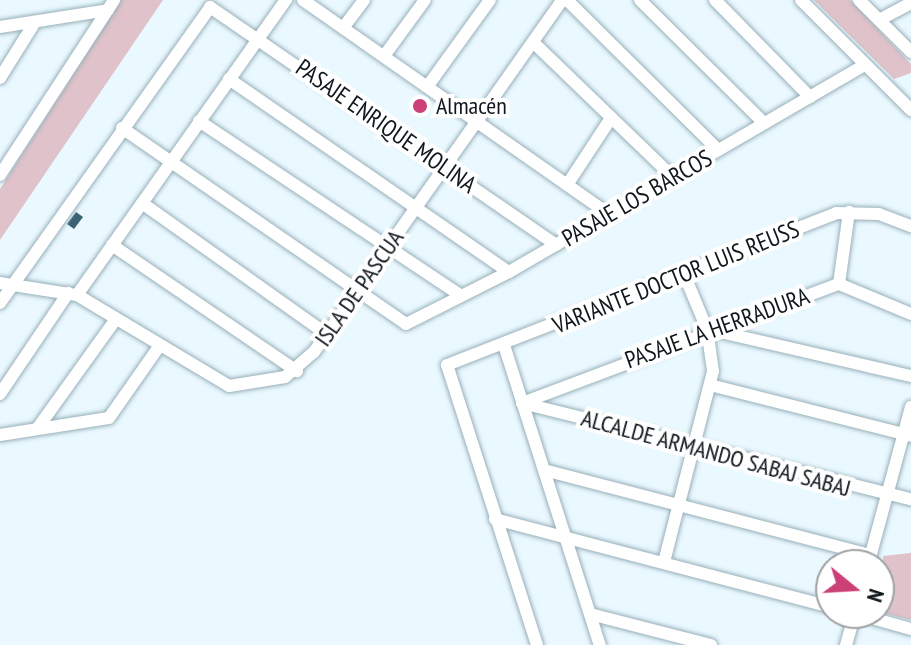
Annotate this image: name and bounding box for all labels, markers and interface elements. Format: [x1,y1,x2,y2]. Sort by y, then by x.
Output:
street label: PASAJE ENRIQUE MOLINA [290,53,482,199]
place label: Almacén [436,92,507,120]
marker: Almacén [411,97,429,115]
street label: PASAJE LOS BARCOS [557,143,717,253]
street label: VARIANTE DOCTOR LUIS REUSS [549,214,803,340]
street label: ISLA DE PASCUA [308,224,410,352]
street label: PASAJE LA HERRADURA [621,281,813,375]
street label: ALCALDE ARMANDO SABAJ SABAJ [578,403,854,503]
north arrow [815,549,895,629]
text: N [861,586,891,606]

